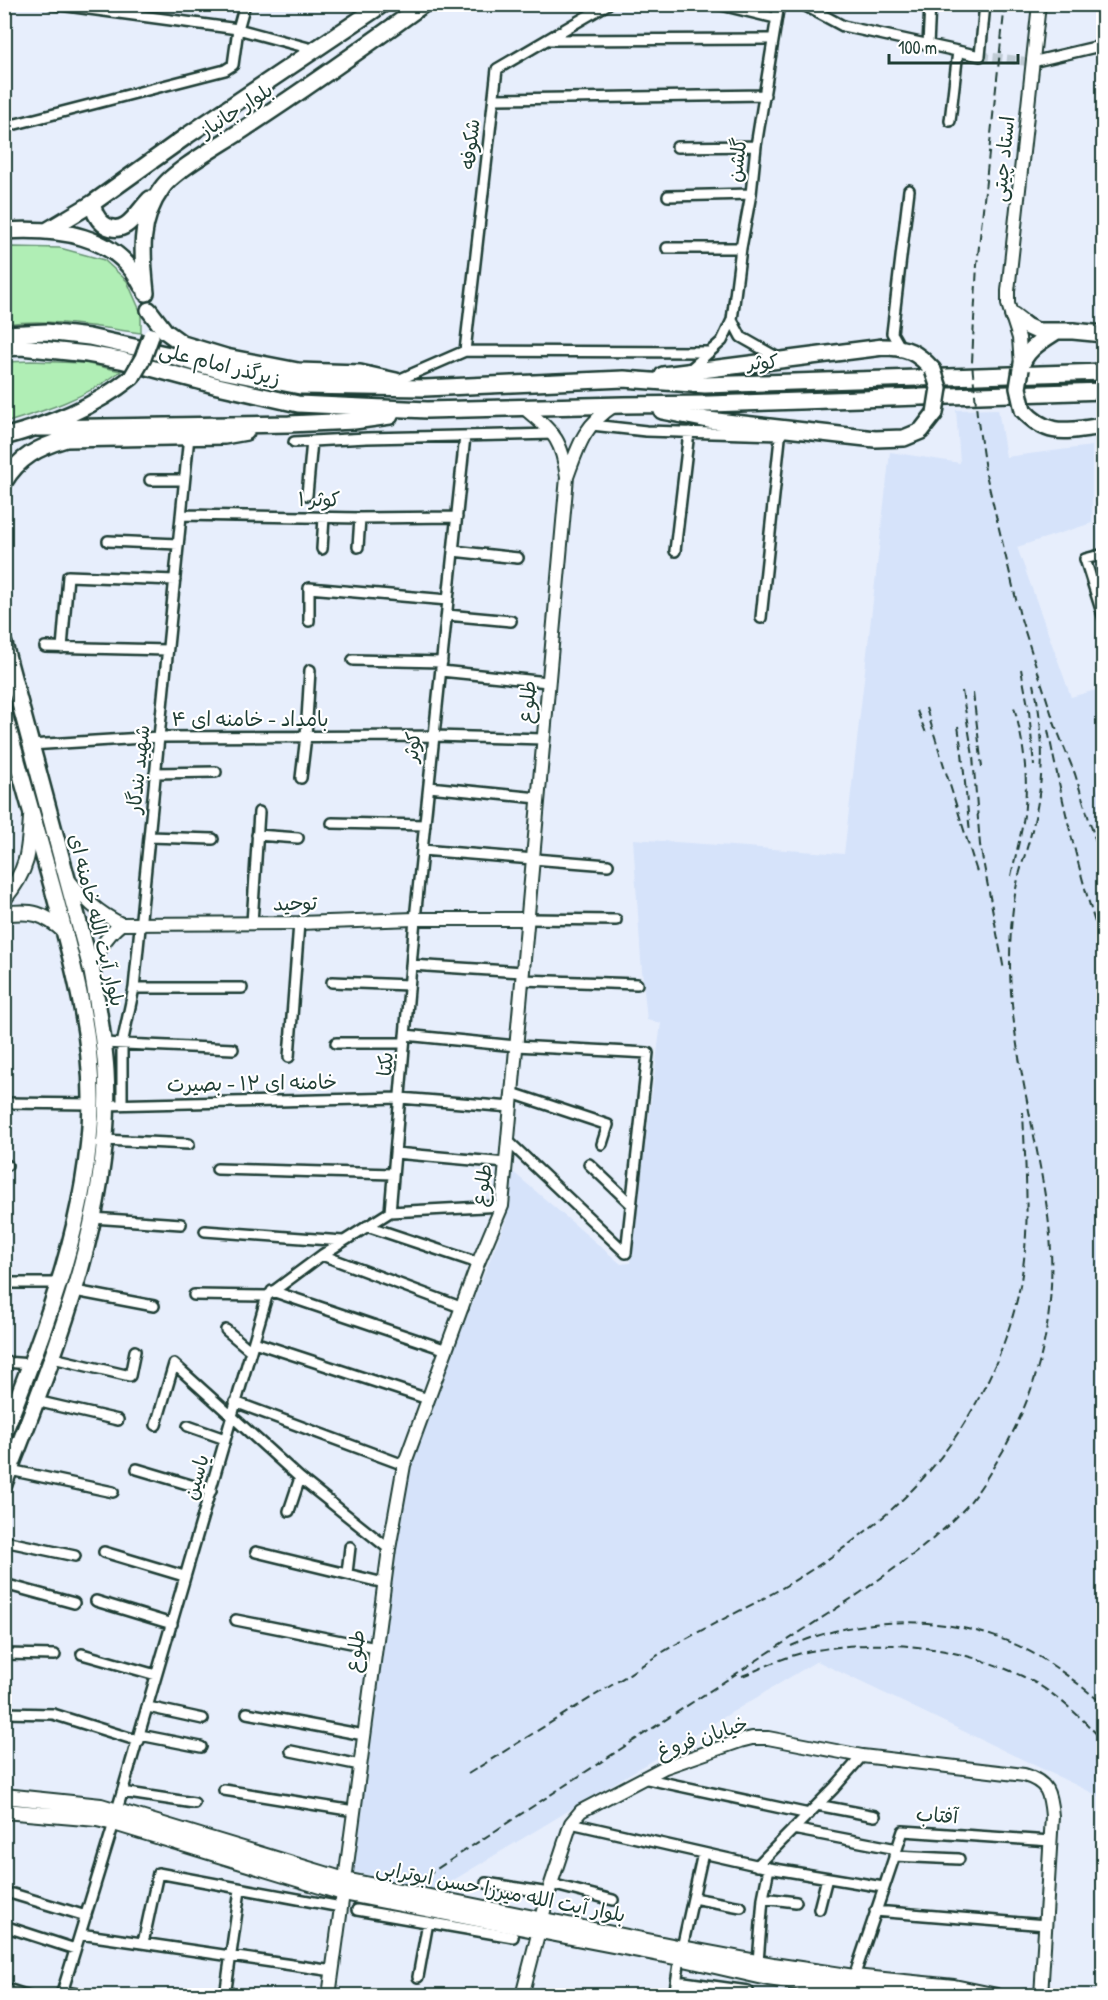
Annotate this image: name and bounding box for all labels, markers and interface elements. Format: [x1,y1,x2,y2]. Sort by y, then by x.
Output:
scale bar [889,27,1018,65]
text: 100 m [898,35,937,60]
street label: بلوار جانباز [192,76,278,144]
street label: استاد چیتی [985,115,1020,203]
street label: شکوفه [453,117,486,171]
street label: گلشن [720,136,753,184]
street label: زیرگذر امام علی [156,335,283,394]
street label: کوثر [745,347,779,376]
street label: کوثر ۱ [298,485,340,512]
street label: طلوع [511,679,543,725]
street label: بامداد - خامنه ای ۴ [172,705,328,732]
street label: شهید بندگار [119,724,156,816]
street label: کوثر [396,730,427,765]
street label: بلوار آیت الله خامنه ای [63,831,132,1009]
street label: توحید [273,889,318,916]
street label: یکتا [370,1051,399,1077]
street label: خامنه ای ۱۲ - بصیرت [167,1068,337,1097]
street label: طلوع [465,1162,499,1208]
street label: یاسین [176,1451,215,1503]
street label: طلوع [338,1628,372,1674]
street label: خیابان فروغ [653,1709,751,1765]
street label: آفتاب [915,1800,960,1830]
street label: بلوار آیت الله میرزا حسن ابوترابی [374,1853,628,1928]

